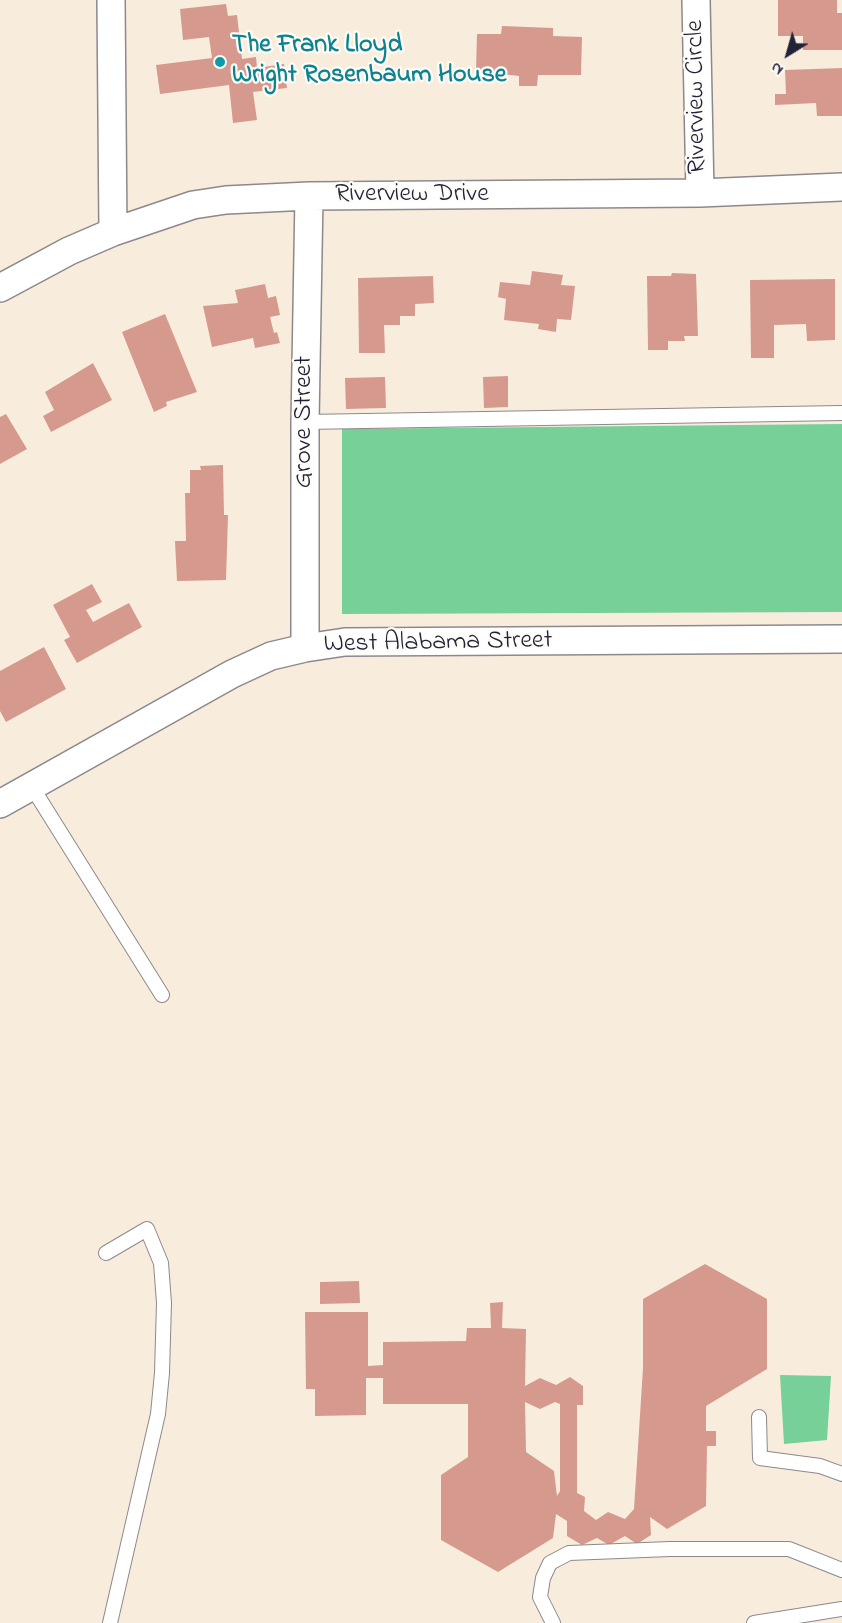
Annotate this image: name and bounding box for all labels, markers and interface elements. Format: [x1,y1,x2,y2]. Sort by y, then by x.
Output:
street label: Riverview Circle [681,20,715,174]
north arrow [758,24,818,84]
place label: The Frank Lloyd Wright Rosenbaum House [232,31,506,92]
marker: The Frank Lloyd Wright Rosenbaum House [213,55,227,69]
text: N [766,56,789,81]
street label: Riverview Drive [335,180,489,212]
street label: Grove Street [290,356,322,488]
street label: West Alabama Street [323,626,553,662]

